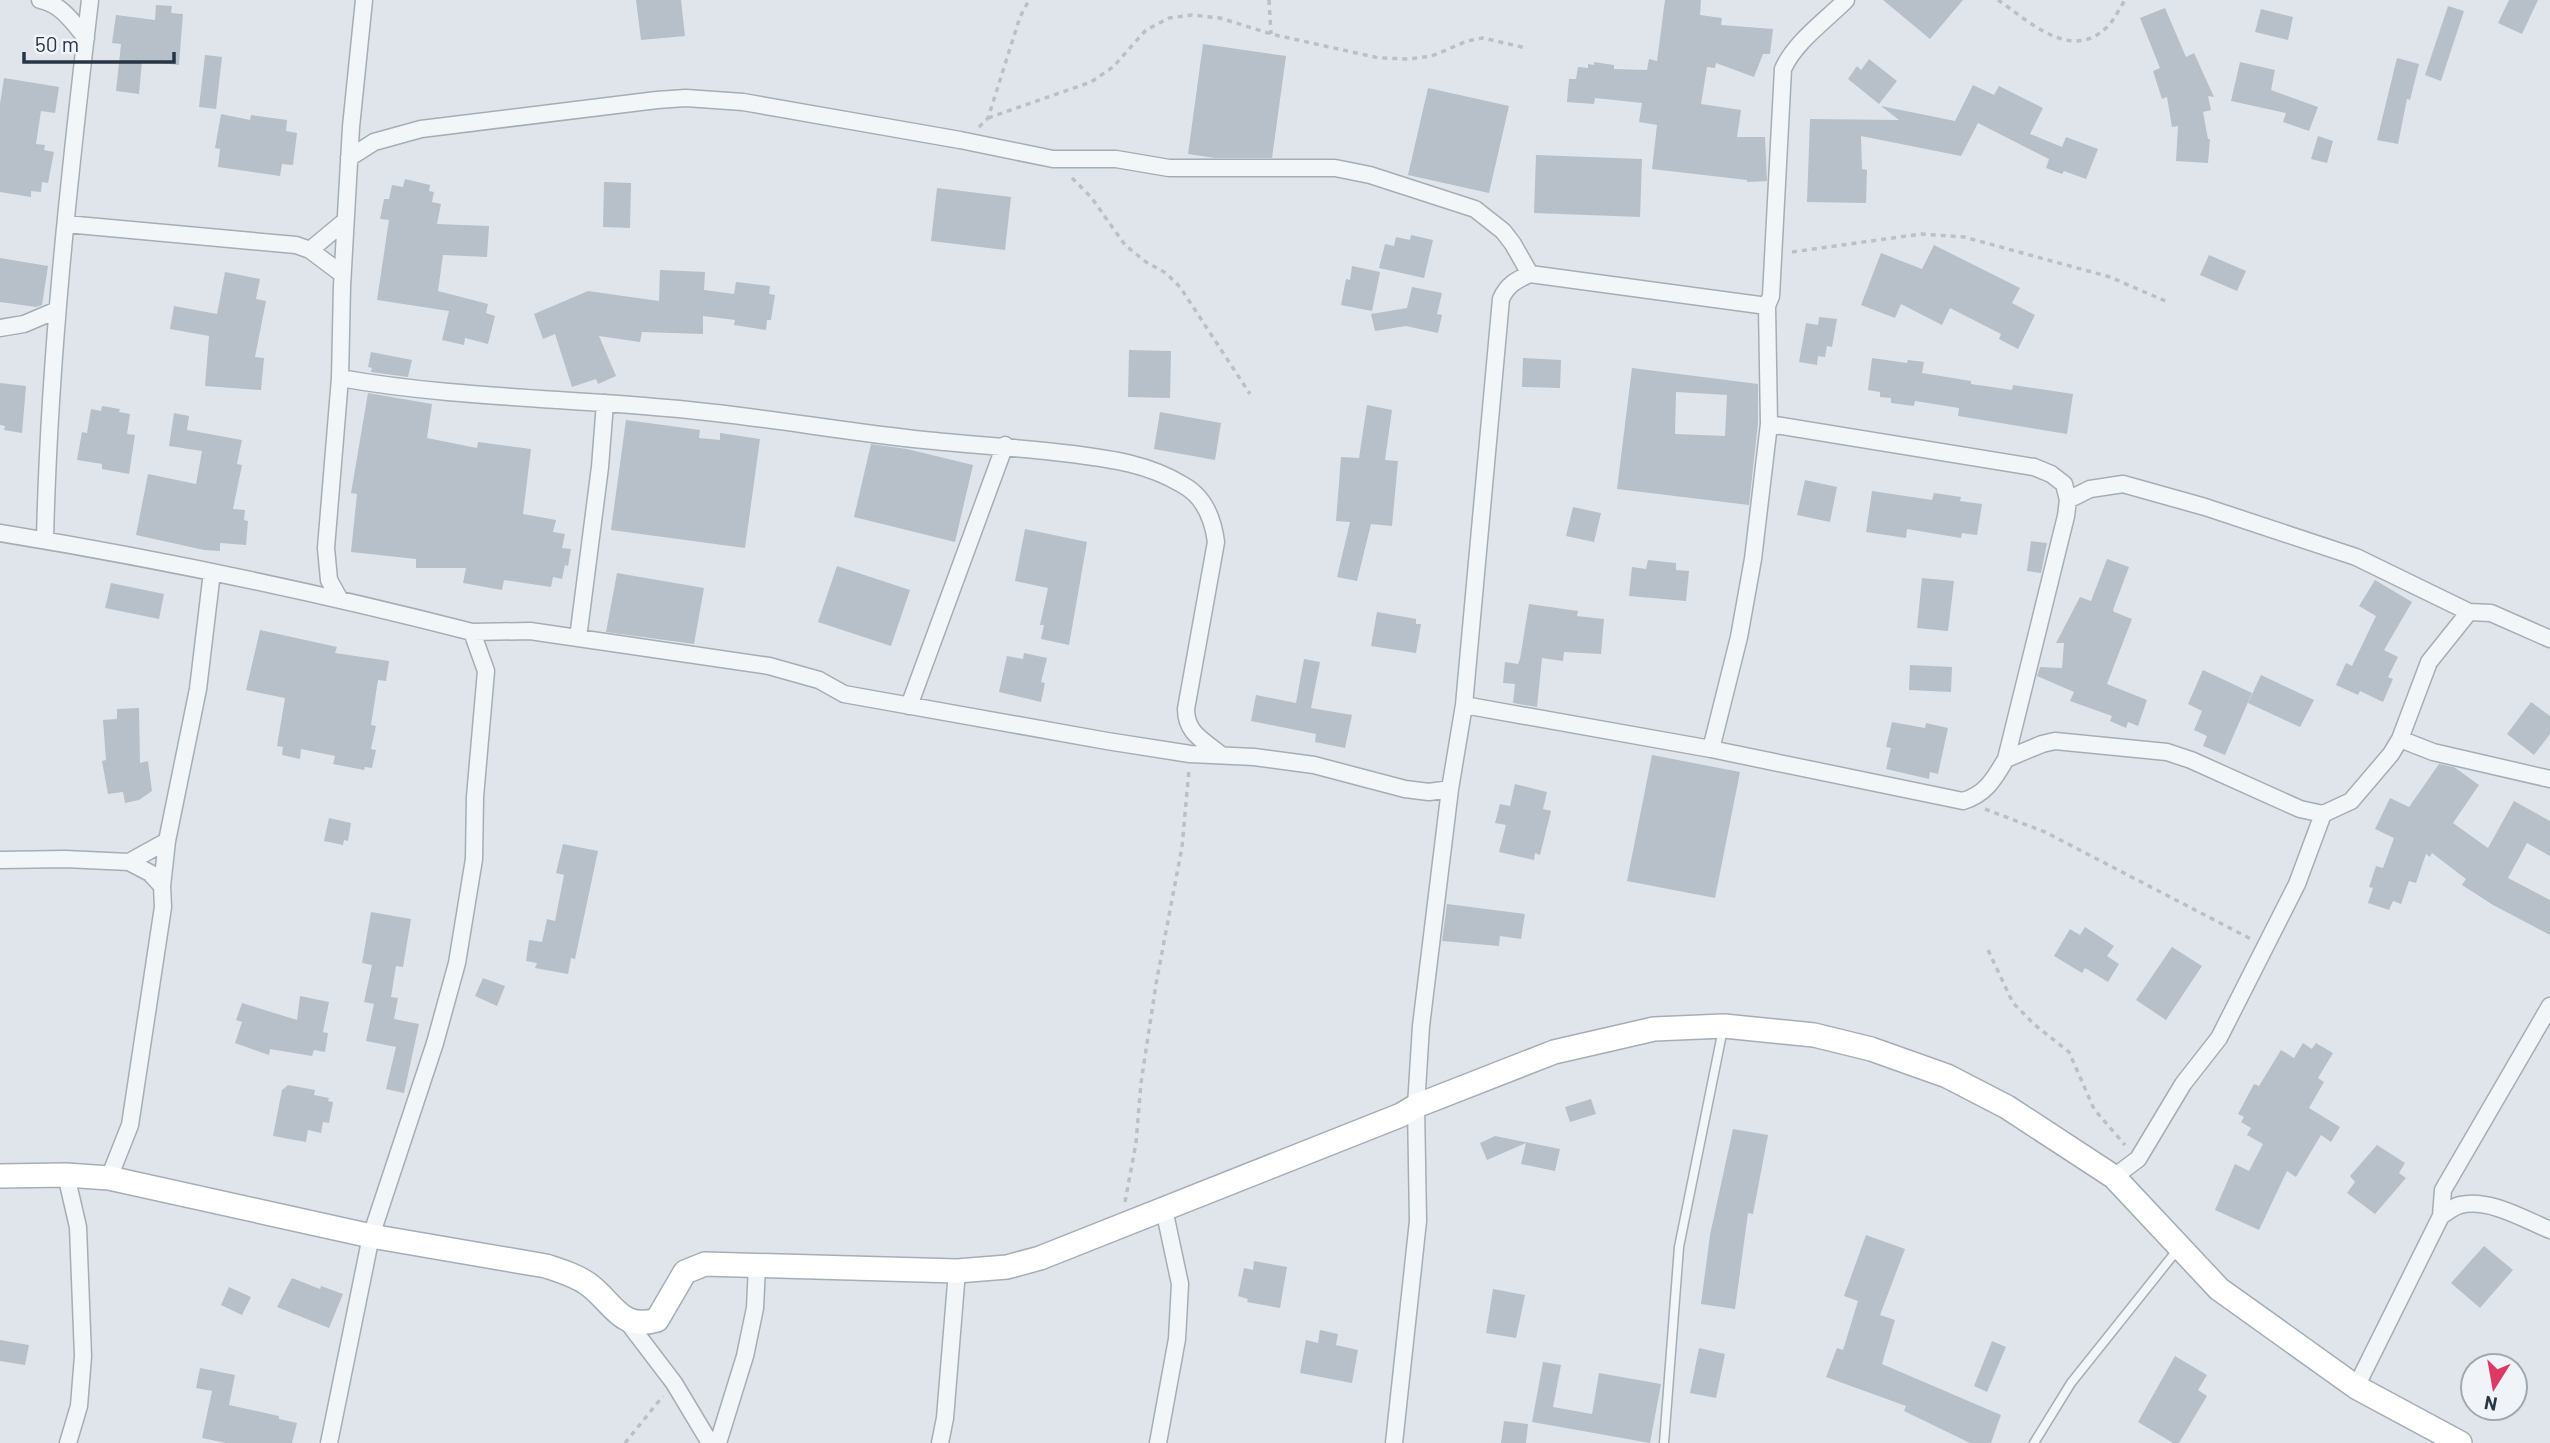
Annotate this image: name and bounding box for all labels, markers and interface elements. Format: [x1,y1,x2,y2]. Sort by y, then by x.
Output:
scale bar [24,21,175,65]
text: 50 m [35,31,79,56]
north arrow [2459,1352,2529,1422]
text: N [2482,1392,2499,1417]

